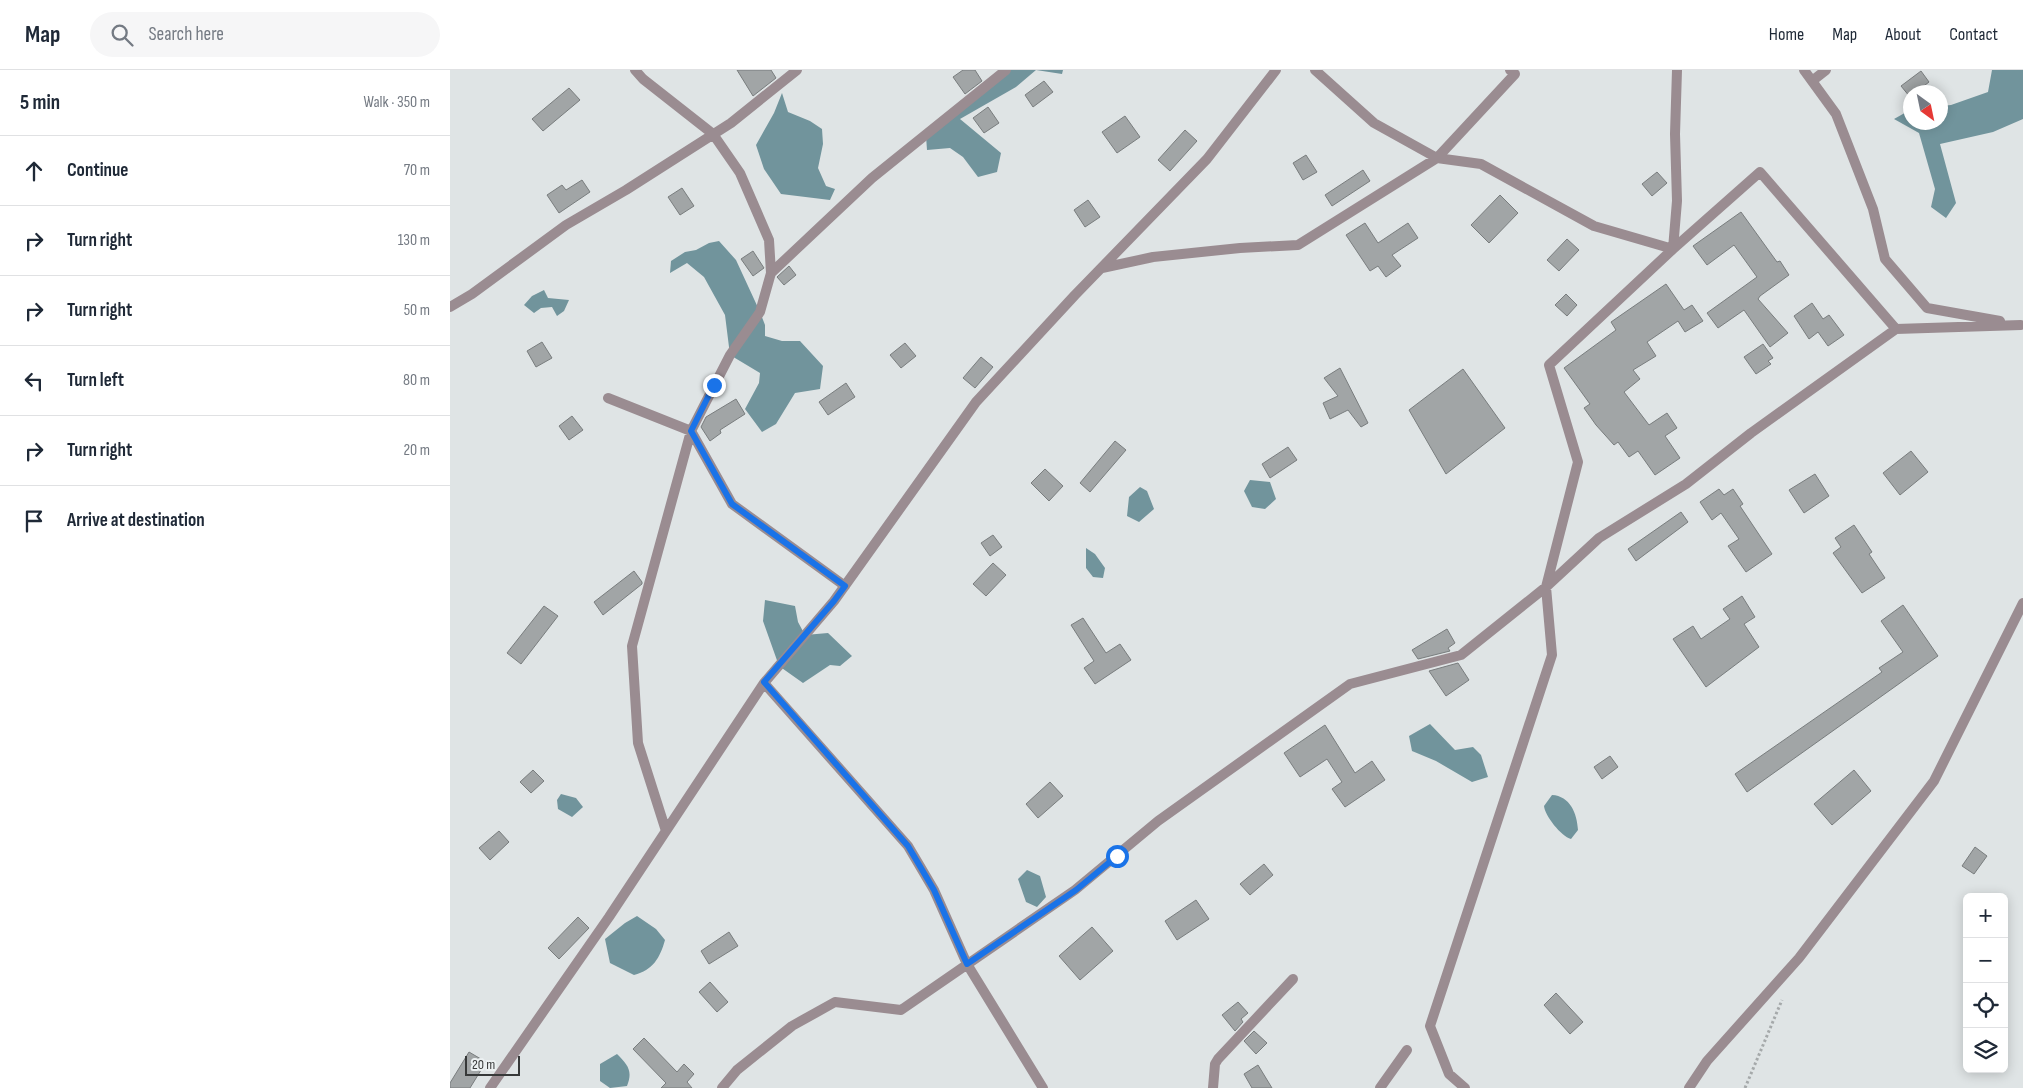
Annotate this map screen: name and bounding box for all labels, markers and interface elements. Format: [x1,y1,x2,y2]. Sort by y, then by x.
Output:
search box [90,12,440,57]
text: Map [25,20,60,49]
icon: search [108,21,136,49]
text: Search here [148,23,224,46]
text: Home [1769,24,1804,45]
text: Map [1832,24,1857,45]
text: About [1885,24,1921,45]
text: Contact [1949,24,1998,45]
north arrow [1903,85,1948,130]
text: 5 min [20,90,60,115]
text: Walk · 350 m [363,93,430,112]
icon: ahead [20,157,48,185]
text: Continue [67,159,128,182]
text: 70 m [404,161,430,180]
icon: right [20,227,48,255]
text: Turn right [67,229,132,252]
text: 130 m [398,231,430,250]
icon: right [20,297,48,325]
text: Turn right [67,299,132,322]
text: 50 m [404,301,430,320]
icon: left [20,367,48,395]
text: Turn left [67,369,124,392]
text: 80 m [403,371,430,390]
route end [703,374,726,397]
icon: right [20,437,48,465]
text: Turn right [67,439,132,462]
text: 20 m [403,441,430,460]
icon: arrive [20,507,48,535]
text: Arrive at destination [67,509,205,532]
route start [1106,845,1129,868]
map controls [1963,893,2008,1073]
button: + [1963,893,2008,938]
button: − [1963,938,2008,983]
button: locate [1963,983,2008,1028]
button: layers [1963,1028,2008,1073]
scale bar [465,1053,520,1076]
text: 20 m [472,1056,495,1073]

